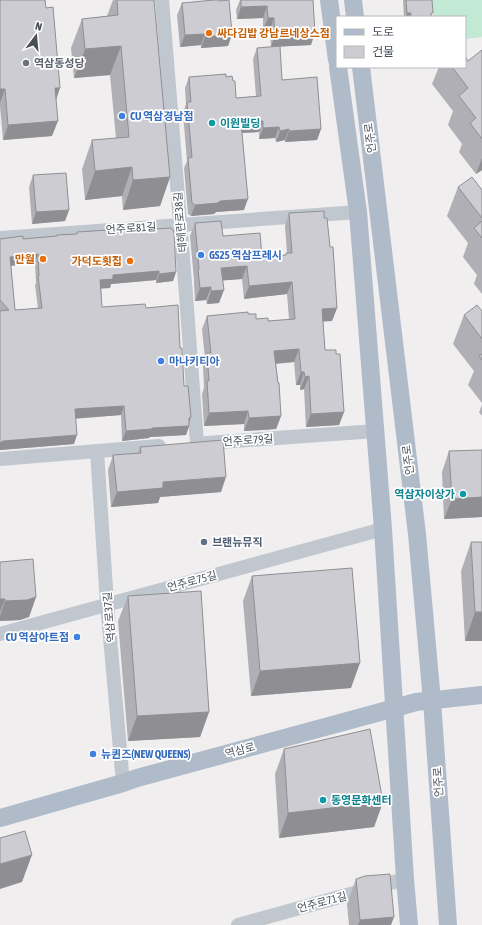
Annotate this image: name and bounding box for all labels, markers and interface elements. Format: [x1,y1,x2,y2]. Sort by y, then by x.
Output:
north arrow [16,16,56,56]
legend [336,16,466,68]
text: N [34,20,44,33]
text: 도로 [372,25,394,39]
place label: 싸다김밥 강남르네상스점 [217,27,330,39]
marker: 싸다김밥 강남르네상스점 [204,28,214,38]
text: 건물 [372,45,394,59]
place label: 역삼동성당 [34,57,85,69]
marker: 역삼동성당 [21,58,31,68]
place label: CU 역삼경남점 [130,110,194,122]
marker: CU 역삼경남점 [117,111,127,121]
place label: 이원빌딩 [220,117,260,129]
marker: 이원빌딩 [207,118,217,128]
street label: 언주로 [362,122,378,154]
street label: 테헤란로38길 [171,191,189,253]
street label: 언주로81길 [105,220,157,236]
place label: GS25 역삼프레시 [209,249,282,261]
marker: GS25 역삼프레시 [196,250,206,260]
place label: 만월 [15,253,35,265]
marker: 만월 [38,254,48,264]
place label: 가덕도횟집 [71,255,122,267]
marker: 가덕도횟집 [125,256,135,266]
place label: 마나키티아 [169,355,220,367]
marker: 마나키티아 [156,356,166,366]
street label: 언주로79길 [222,432,274,448]
street label: 언주로 [400,444,416,476]
place label: 역삼자이상가 [394,488,455,500]
marker: 역삼자이상가 [458,489,468,499]
place label: 브랜뉴뮤직 [212,536,263,548]
marker: 브랜뉴뮤직 [199,537,209,547]
street label: 언주로75길 [166,569,218,593]
street label: 역삼로37길 [101,591,117,643]
place label: CU 역삼아트점 [5,631,69,643]
marker: CU 역삼아트점 [72,632,82,642]
street label: 역삼로 [224,740,256,760]
place label: 뉴퀸즈(NEW QUEENS) [101,748,191,760]
marker: 뉴퀸즈(NEW QUEENS) [88,749,98,759]
street label: 언주로 [431,766,445,798]
place label: 동영문화센터 [331,794,392,806]
marker: 동영문화센터 [318,795,328,805]
street label: 언주로71길 [296,890,348,914]

